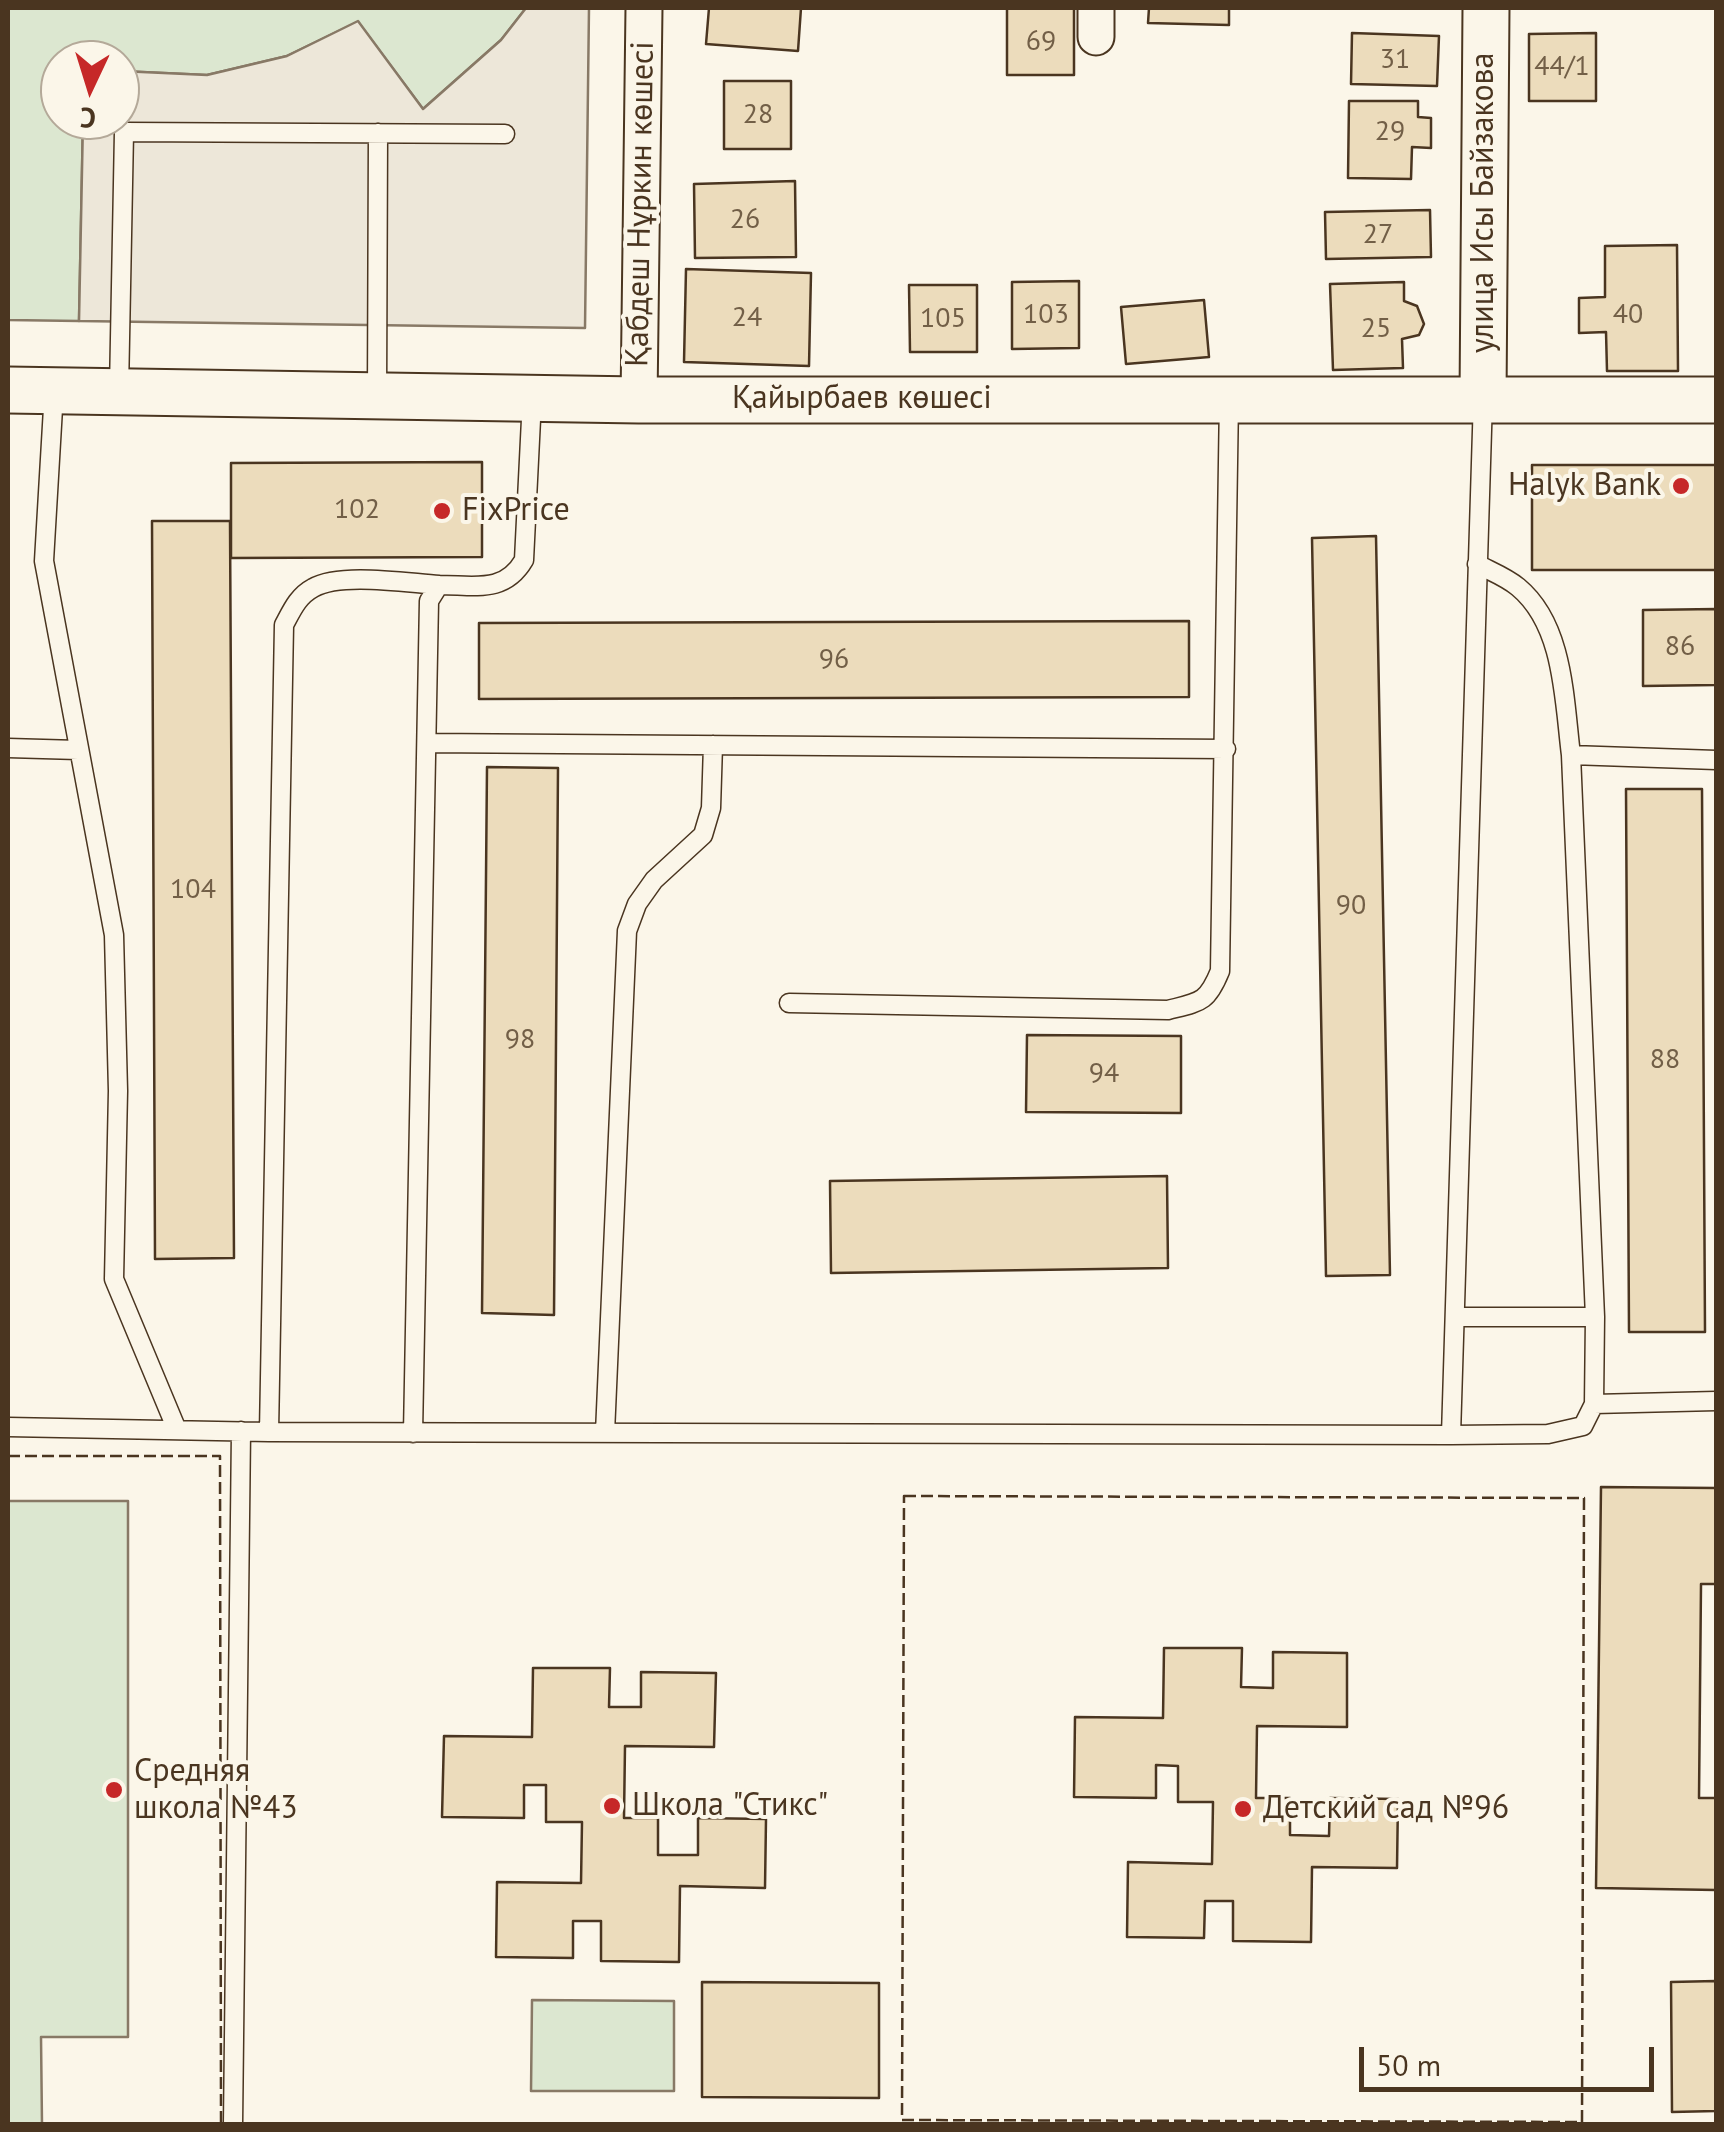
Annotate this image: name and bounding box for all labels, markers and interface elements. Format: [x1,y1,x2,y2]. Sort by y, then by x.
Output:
house number: 69 [1026,25,1056,59]
north arrow [40,40,140,140]
street label: Қабдеш Нұркин көшесі [619,41,663,367]
house number: 31 [1380,43,1410,77]
house number: 44/1 [1534,50,1590,84]
street label: улица Исы Байзакова [1465,53,1503,353]
house number: 28 [743,98,773,132]
text: С [79,99,97,137]
house number: 29 [1375,115,1405,149]
house number: 26 [730,203,760,237]
house number: 27 [1363,218,1393,252]
house number: 103 [1023,298,1069,332]
house number: 40 [1613,298,1643,332]
house number: 24 [732,301,762,335]
house number: 105 [920,302,966,336]
house number: 25 [1361,312,1391,346]
street label: Қайырбаев көшесі [732,380,992,418]
place label: Halyk Bank [1508,467,1661,505]
marker: Halyk Bank [1670,475,1692,497]
place label: FixPrice [462,492,570,530]
house number: 102 [334,493,380,527]
marker: FixPrice [431,500,453,522]
house number: 86 [1665,630,1695,664]
house number: 96 [819,643,849,677]
house number: 104 [170,873,216,907]
house number: 90 [1336,889,1366,923]
house number: 98 [505,1023,535,1057]
house number: 88 [1650,1043,1680,1077]
house number: 94 [1089,1057,1119,1091]
place label: Средняя школа №43 [134,1753,298,1828]
marker: Средняя школа №43 [103,1779,125,1801]
place label: Школа "Стикс" [632,1787,828,1825]
place label: Детский сад №96 [1263,1790,1509,1828]
marker: Школа "Стикс" [601,1795,623,1817]
marker: Детский сад №96 [1232,1798,1254,1820]
scale bar [1364,2027,1659,2089]
text: 50 m [1376,2045,1441,2084]

